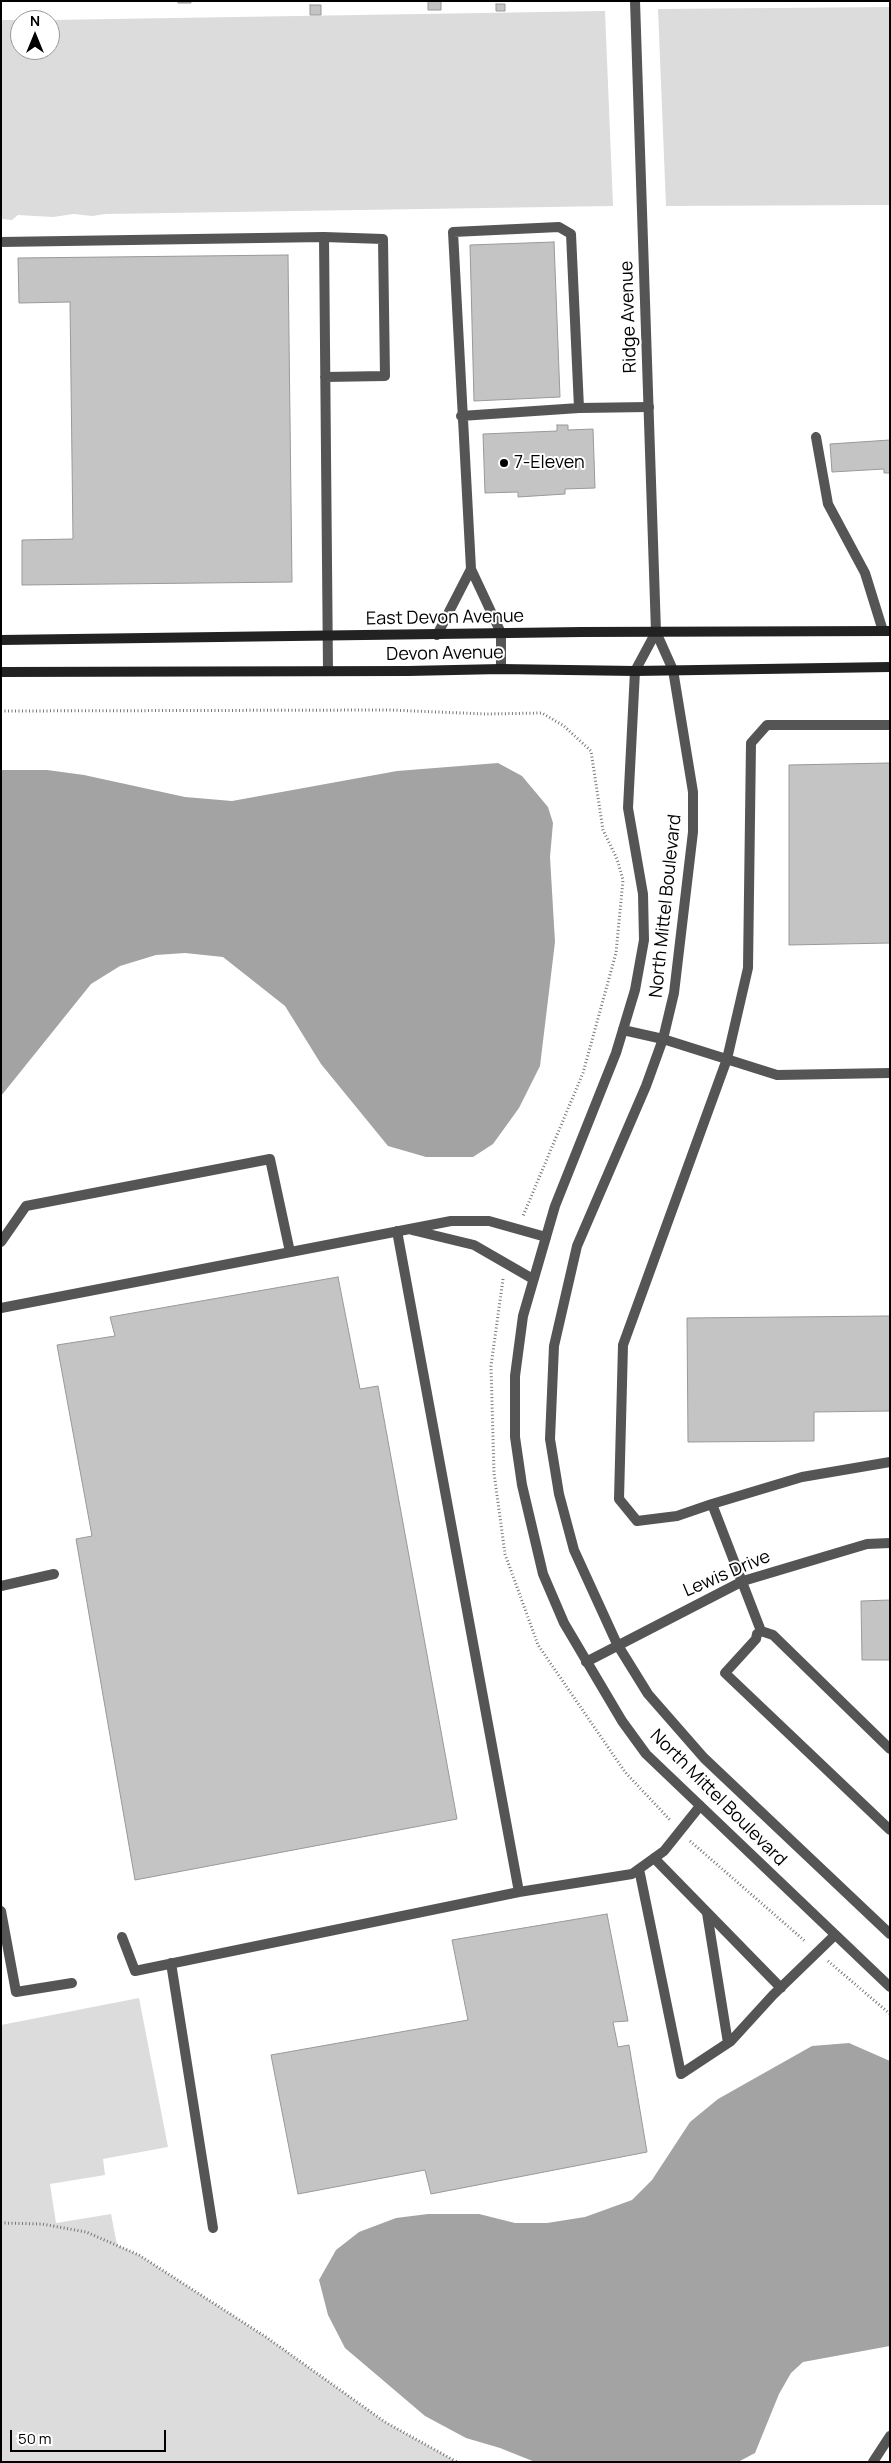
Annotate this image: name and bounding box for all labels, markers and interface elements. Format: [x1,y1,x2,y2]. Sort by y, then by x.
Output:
north arrow [10,10,60,60]
text: N [30,11,40,30]
street label: Ridge Avenue [616,260,642,374]
place label: 7-Eleven [514,452,585,474]
marker: 7-Eleven [498,457,510,469]
street label: East Devon Avenue [366,606,524,630]
street label: Devon Avenue [386,642,504,666]
street label: North Mittel Boulevard [646,813,686,999]
street label: Lewis Drive [680,1546,774,1602]
street label: North Mittel Boulevard [645,1725,791,1871]
scale bar [12,2420,169,2452]
text: 50 m [18,2428,52,2449]

